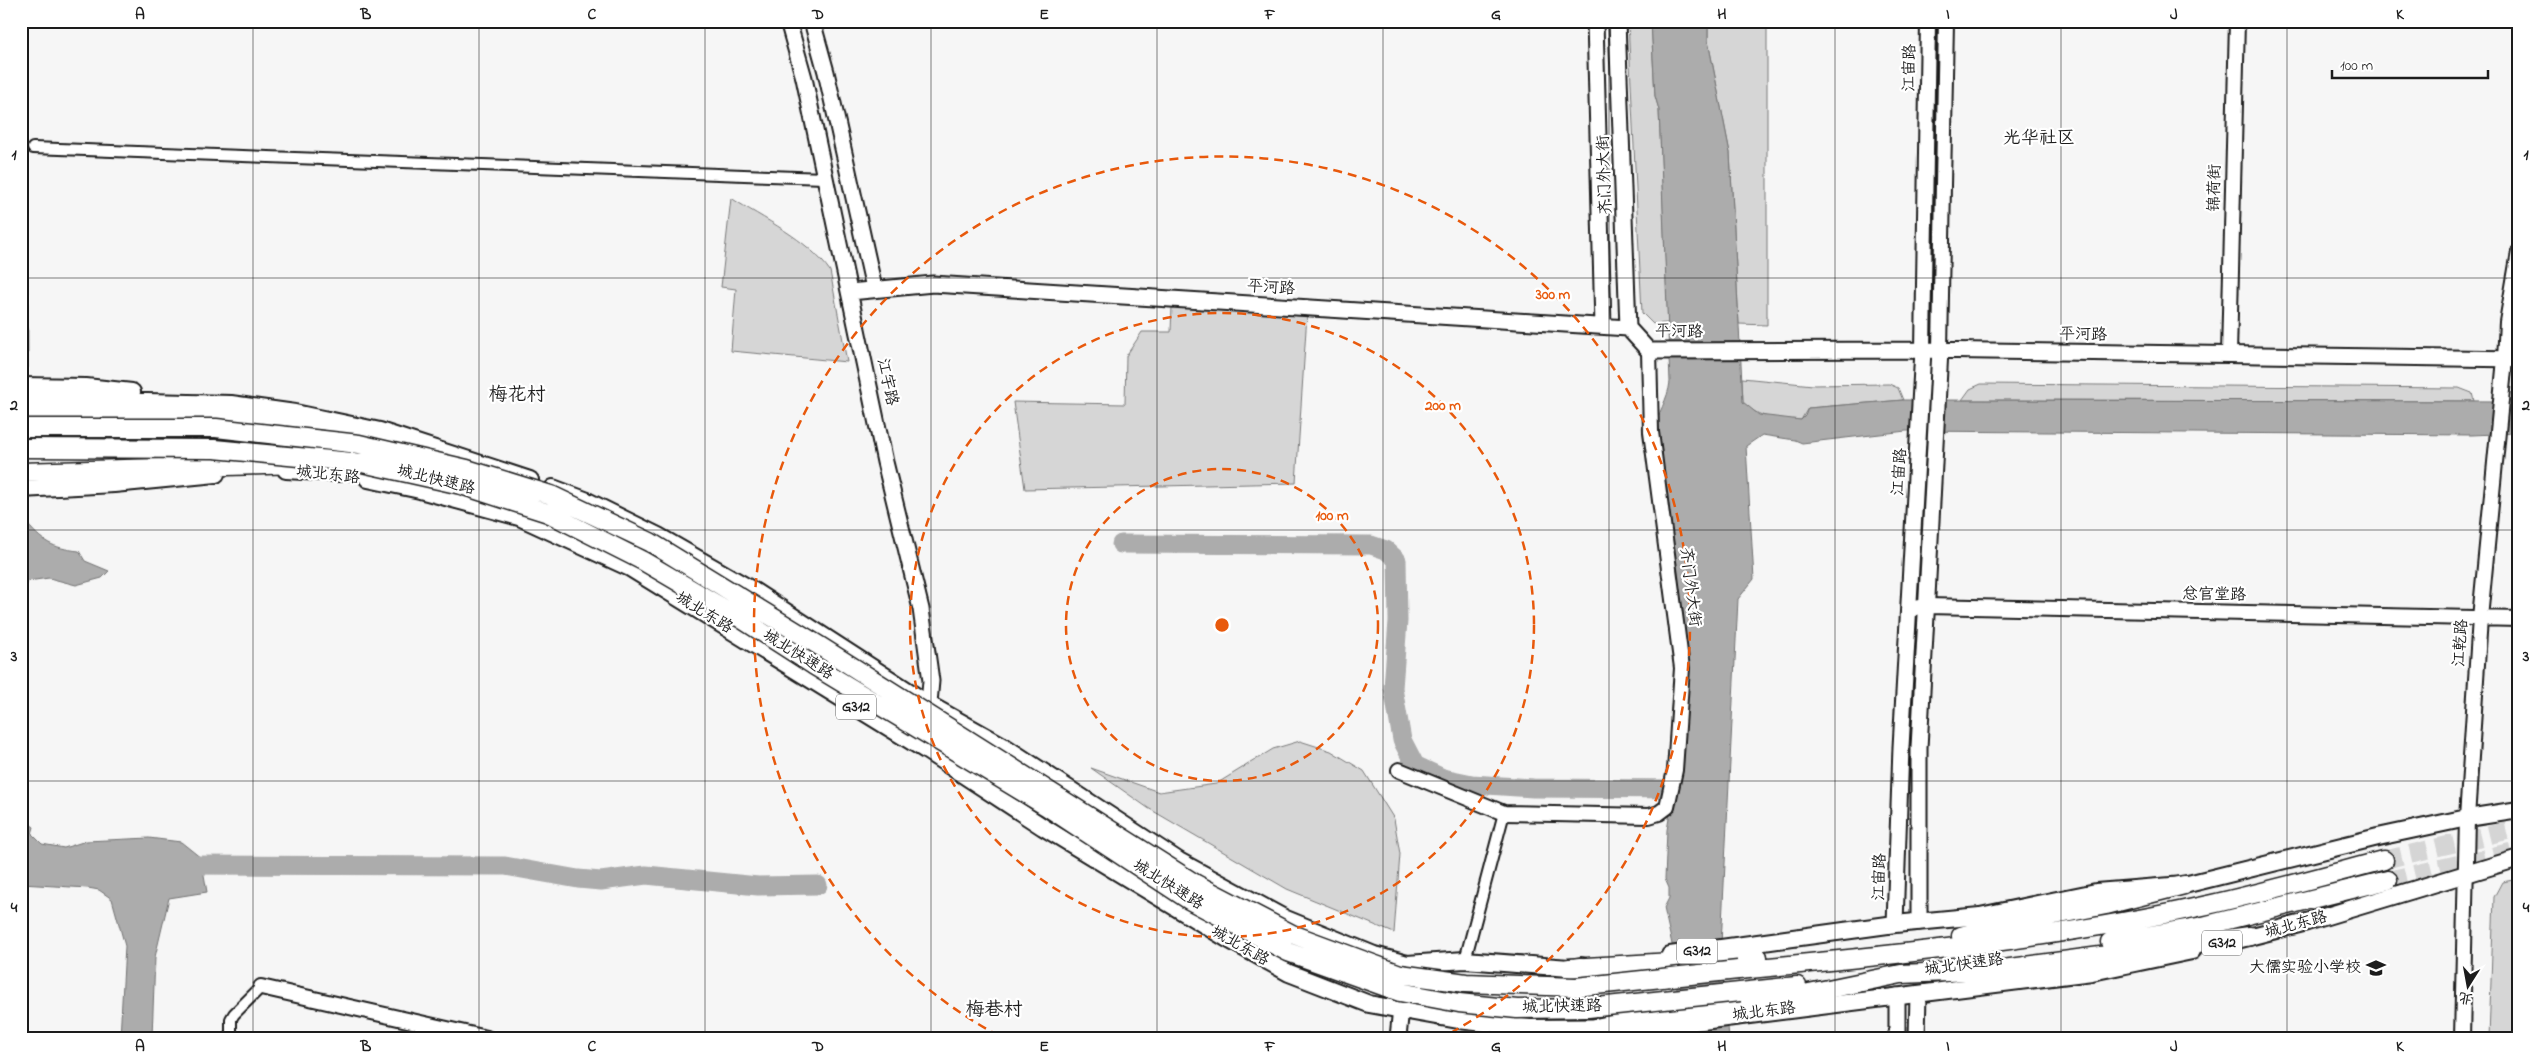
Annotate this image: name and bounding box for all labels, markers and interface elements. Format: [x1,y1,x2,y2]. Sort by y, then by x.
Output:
text: A [135,3,145,27]
text: B [360,3,372,27]
text: C [588,3,597,27]
text: D [811,3,824,27]
text: E [1039,3,1049,27]
text: F [1264,3,1276,27]
text: G [1491,3,1501,27]
text: H [1717,3,1727,27]
text: I [1946,3,1950,27]
text: J [2170,3,2178,27]
text: K [2396,3,2405,27]
street label: 江宙路 [1898,44,1922,92]
scale bar [2332,48,2489,80]
text: 100 m [2340,55,2373,77]
district label: 光华社区 [2003,126,2075,152]
street label: 齐门外大街 [1592,135,1618,215]
text: 1 [11,143,17,167]
text: 1 [2523,143,2529,167]
street label: 锦荷街 [2203,164,2227,212]
street label: 平河路 [1246,274,1296,302]
text: 300 m [1535,284,1571,306]
street label: 平河路 [1655,320,1703,344]
street label: 平河路 [2059,323,2107,347]
street label: 江宇路 [870,356,904,408]
district label: 梅花村 [488,382,546,409]
text: 2 [9,394,18,418]
text: 2 [2521,394,2530,418]
text: 200 m [1424,395,1461,417]
street label: 江宙路 [1886,447,1914,497]
street label: 城北快速路 [394,459,478,501]
street label: 城北东路 [295,460,361,490]
text: 100 m [1315,505,1349,527]
street label: 齐门外大街 [1673,546,1707,628]
street label: 总官堂路 [2182,582,2246,608]
street label: 城北东路 [670,586,738,640]
centre of rings [1213,616,1231,634]
street label: 江乾路 [2447,618,2475,668]
street label: 城北快速路 [758,624,838,686]
text: 3 [10,645,18,669]
text: 3 [2522,645,2530,669]
road number: G312 [836,694,876,720]
street label: 江宙路 [1867,853,1893,901]
street label: 城北快速路 [1128,854,1208,916]
text: 4 [10,896,18,920]
text: 4 [2522,896,2530,920]
street label: 城北东路 [2262,905,2330,945]
street label: 城北东路 [1206,920,1274,972]
road number: G312 [2202,930,2242,956]
road number: G312 [1677,938,1717,964]
street label: 城北快速路 [1923,948,2005,982]
place label: 大儒实验小学校 [2249,956,2361,980]
school or university icon: 大儒实验小学校 [2365,957,2387,979]
north arrow [2442,962,2492,1012]
text: 北 [2457,986,2475,1009]
street label: 城北快速路 [1522,994,1602,1020]
street label: 城北东路 [1731,996,1797,1028]
district label: 梅巷村 [965,997,1023,1024]
text: A [135,1035,145,1059]
text: B [360,1035,372,1059]
text: C [588,1035,597,1059]
text: D [811,1035,824,1059]
text: E [1039,1035,1049,1059]
text: F [1264,1035,1276,1059]
text: G [1491,1035,1501,1059]
text: H [1717,1035,1727,1059]
text: I [1946,1035,1950,1059]
text: J [2170,1035,2178,1059]
text: K [2396,1035,2405,1059]

